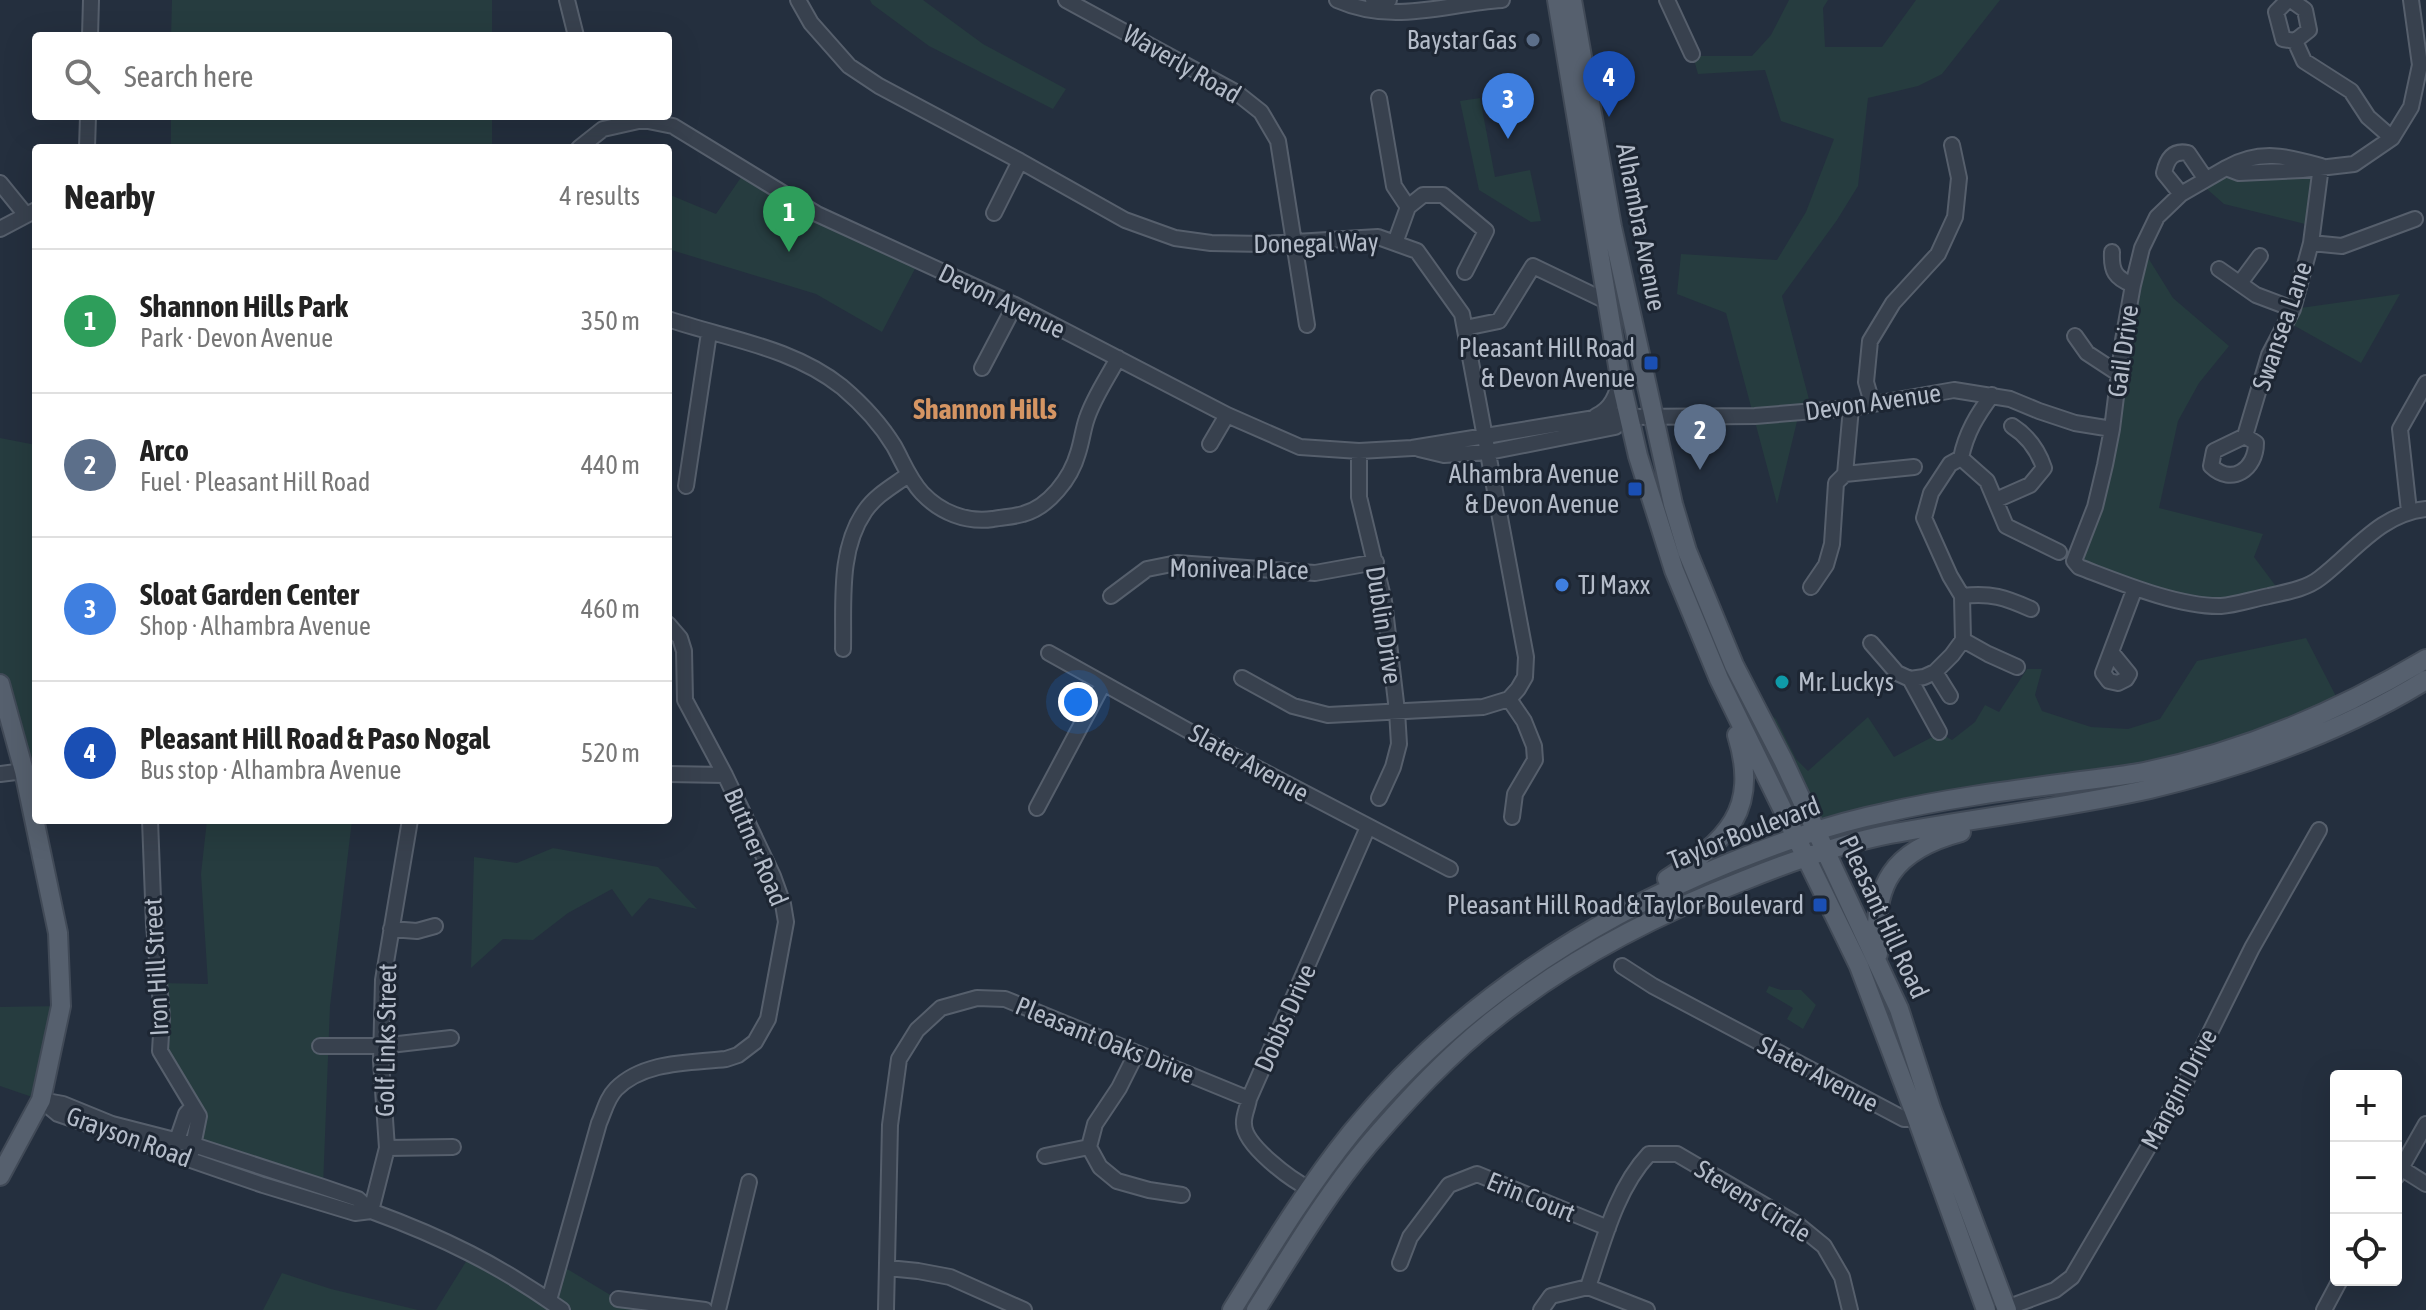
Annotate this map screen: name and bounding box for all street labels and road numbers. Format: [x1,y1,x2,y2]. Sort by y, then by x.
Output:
street label: Waverly Road [1118,18,1246,110]
street label: Alhambra Avenue [1610,141,1672,313]
street label: Donegal Way [1253,227,1379,259]
street label: Devon Avenue [934,258,1070,344]
street label: Swansea Lane [2246,258,2318,394]
street label: Gail Drive [2102,303,2144,399]
street label: Devon Avenue [1803,378,1943,426]
street label: Monivea Place [1169,553,1309,585]
street label: Dublin Drive [1360,564,1408,686]
street label: Slater Avenue [1184,718,1314,808]
street label: Buttner Road [718,784,794,910]
street label: Taylor Boulevard [1664,790,1824,876]
street label: Pleasant Hill Road [1833,831,1935,1003]
street label: Iron Hill Street [137,897,175,1037]
street label: Dobbs Drive [1248,960,1322,1076]
street label: Golf Links Street [370,963,402,1117]
street label: Pleasant Oaks Drive [1011,990,1199,1090]
street label: Mangini Drive [2135,1024,2223,1154]
street label: Slater Avenue [1753,1030,1883,1118]
street label: Grayson Road [62,1101,196,1173]
street label: Stevens Circle [1690,1154,1816,1248]
street label: Erin Court [1483,1166,1579,1228]

